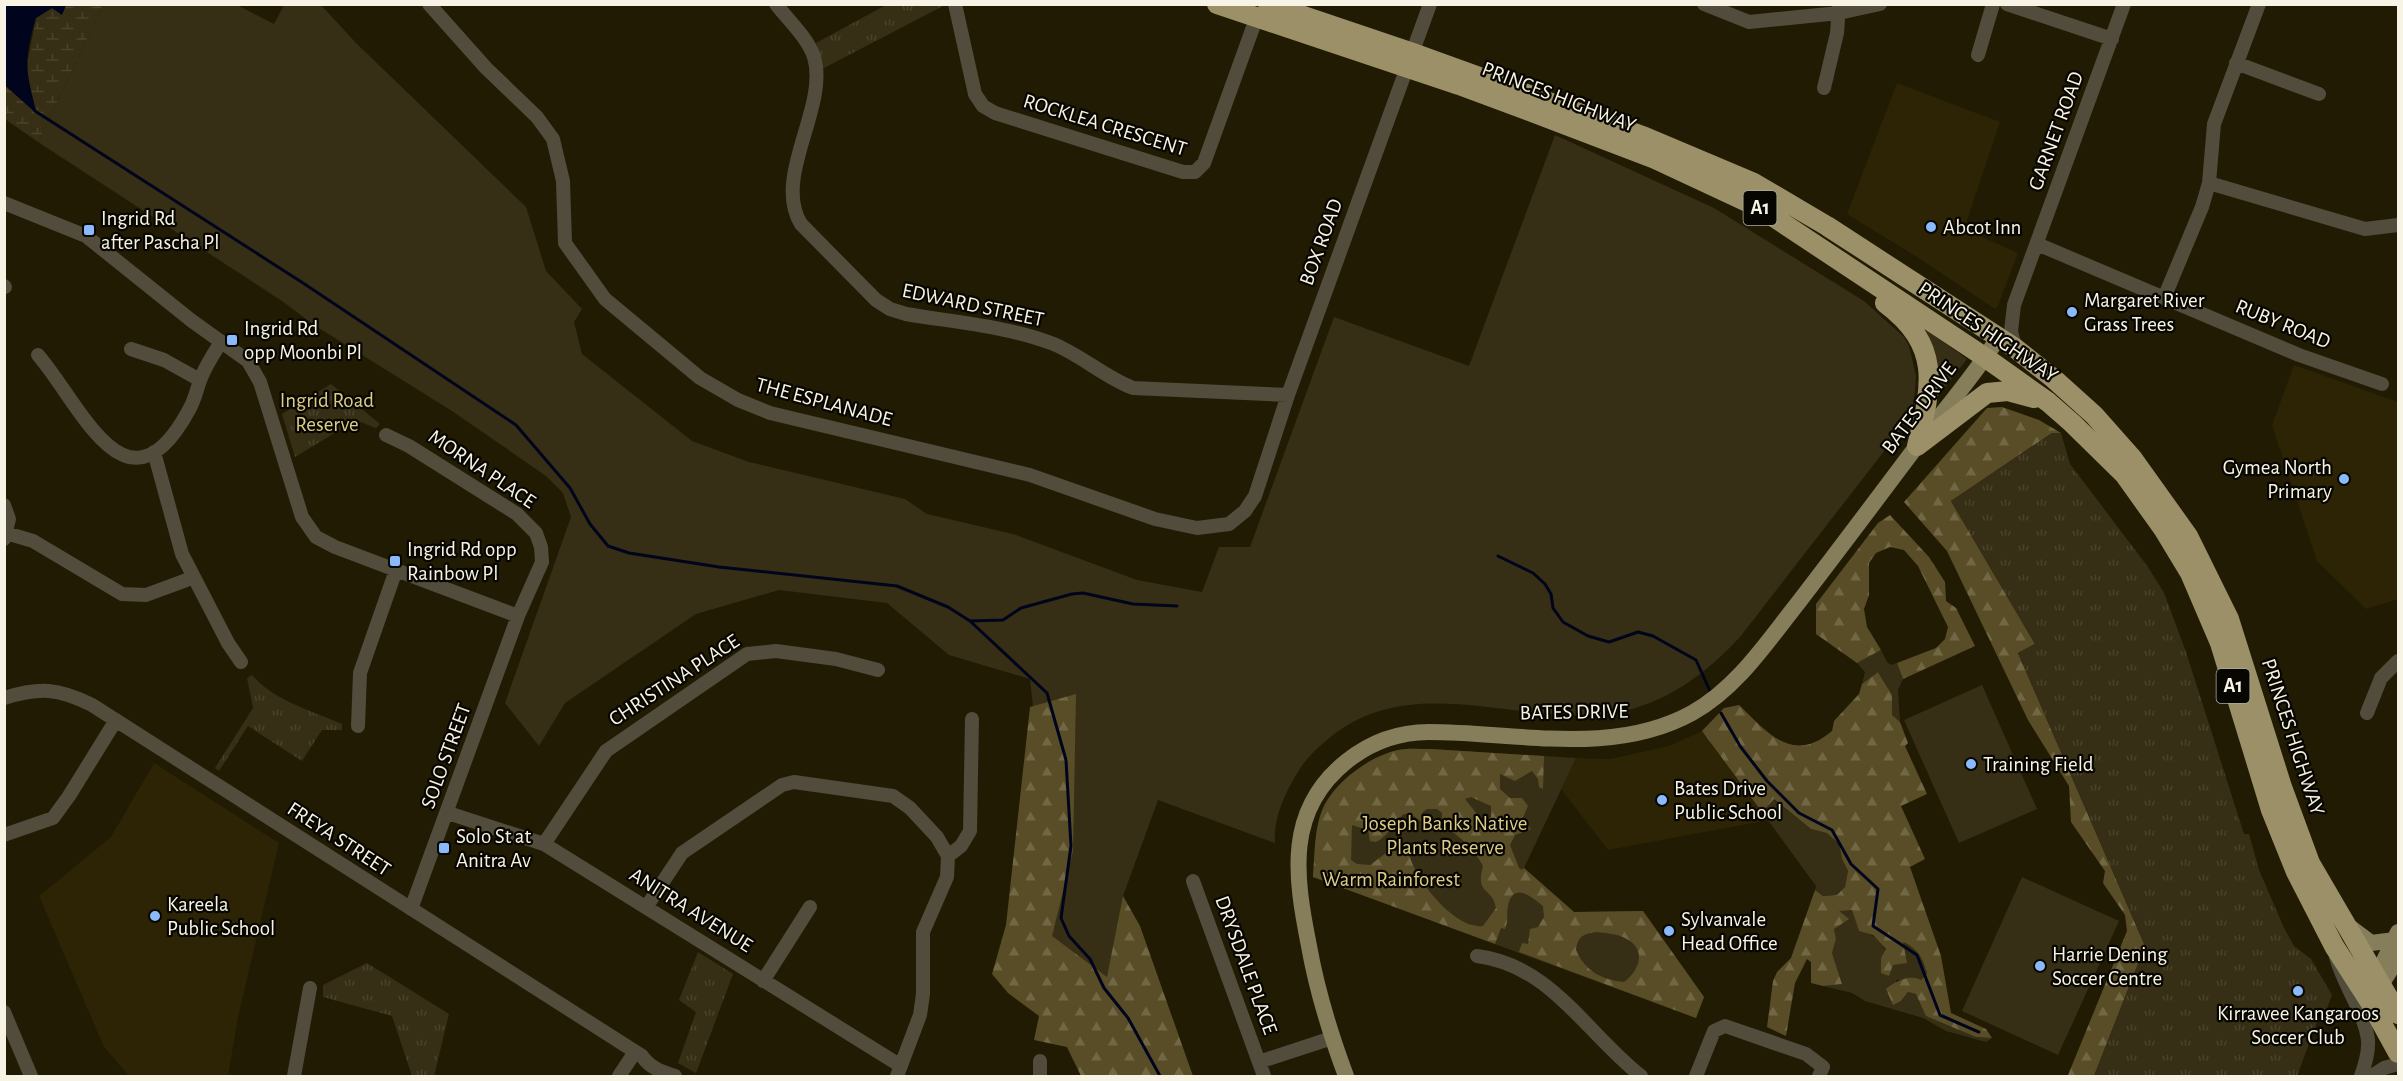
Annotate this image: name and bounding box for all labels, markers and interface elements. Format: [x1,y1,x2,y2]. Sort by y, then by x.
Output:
street label: PRINCES HIGHWAY [1479,58,1639,136]
street label: GARNET ROAD [2025,69,2087,193]
street label: ROCKLEA CRESCENT [1021,90,1189,160]
road number: A1 [1744,191,1776,225]
street label: BOX ROAD [1296,196,1346,288]
place label: Ingrid Rd after Pascha Pl [101,208,219,253]
place label: Abcot Inn [1943,217,2021,238]
marker: Abcot Inn [1924,220,1938,234]
marker: Ingrid Rd after Pascha Pl [82,223,96,237]
street label: PRINCES HIGHWAY [1914,278,2062,386]
street label: EDWARD STREET [900,280,1046,330]
place label: Margaret River Grass Trees [2084,290,2205,335]
street label: RUBY ROAD [2233,295,2333,353]
marker: Margaret River Grass Trees [2065,305,2079,319]
place label: Ingrid Rd opp Moonbi Pl [244,318,362,363]
marker: Ingrid Rd opp Moonbi Pl [225,333,239,347]
street label: BATES DRIVE [1878,358,1960,458]
street label: THE ESPLANADE [754,374,894,430]
park label: Ingrid Road Reserve [280,390,374,435]
street label: MORNA PLACE [425,426,539,512]
place label: Gymea North Primary [2223,457,2332,502]
marker: Gymea North Primary [2337,472,2351,486]
place label: Ingrid Rd opp Rainbow Pl [407,539,517,584]
marker: Ingrid Rd opp Rainbow Pl [388,554,402,568]
street label: CHRISTINA PLACE [605,630,743,730]
street label: PRINCES HIGHWAY [2258,656,2328,818]
road number: A1 [2216,669,2250,703]
street label: SOLO STREET [417,701,475,811]
street label: BATES DRIVE [1520,701,1628,723]
place label: Training Field [1983,754,2094,775]
marker: Training Field [1964,757,1978,771]
place label: Bates Drive Public School [1674,778,1782,823]
marker: Bates Drive Public School [1655,793,1669,807]
street label: FREYA STREET [284,798,394,880]
park label: Joseph Banks Native Plants Reserve [1363,813,1528,858]
place label: Solo St at Anitra Av [456,826,532,871]
marker: Solo St at Anitra Av [437,841,451,855]
street label: ANITRA AVENUE [626,864,756,956]
park label: Warm Rainforest [1322,869,1460,890]
street label: DRYSDALE PLACE [1211,893,1281,1037]
place label: Kareela Public School [167,894,275,939]
marker: Kareela Public School [148,909,162,923]
place label: Sylvanvale Head Office [1681,909,1778,954]
marker: Sylvanvale Head Office [1662,924,1676,938]
place label: Harrie Dening Soccer Centre [2052,944,2168,989]
marker: Harrie Dening Soccer Centre [2033,959,2047,973]
marker: Kirrawee Kangaroos Soccer Club [2291,984,2305,998]
place label: Kirrawee Kangaroos Soccer Club [2217,1003,2379,1048]

